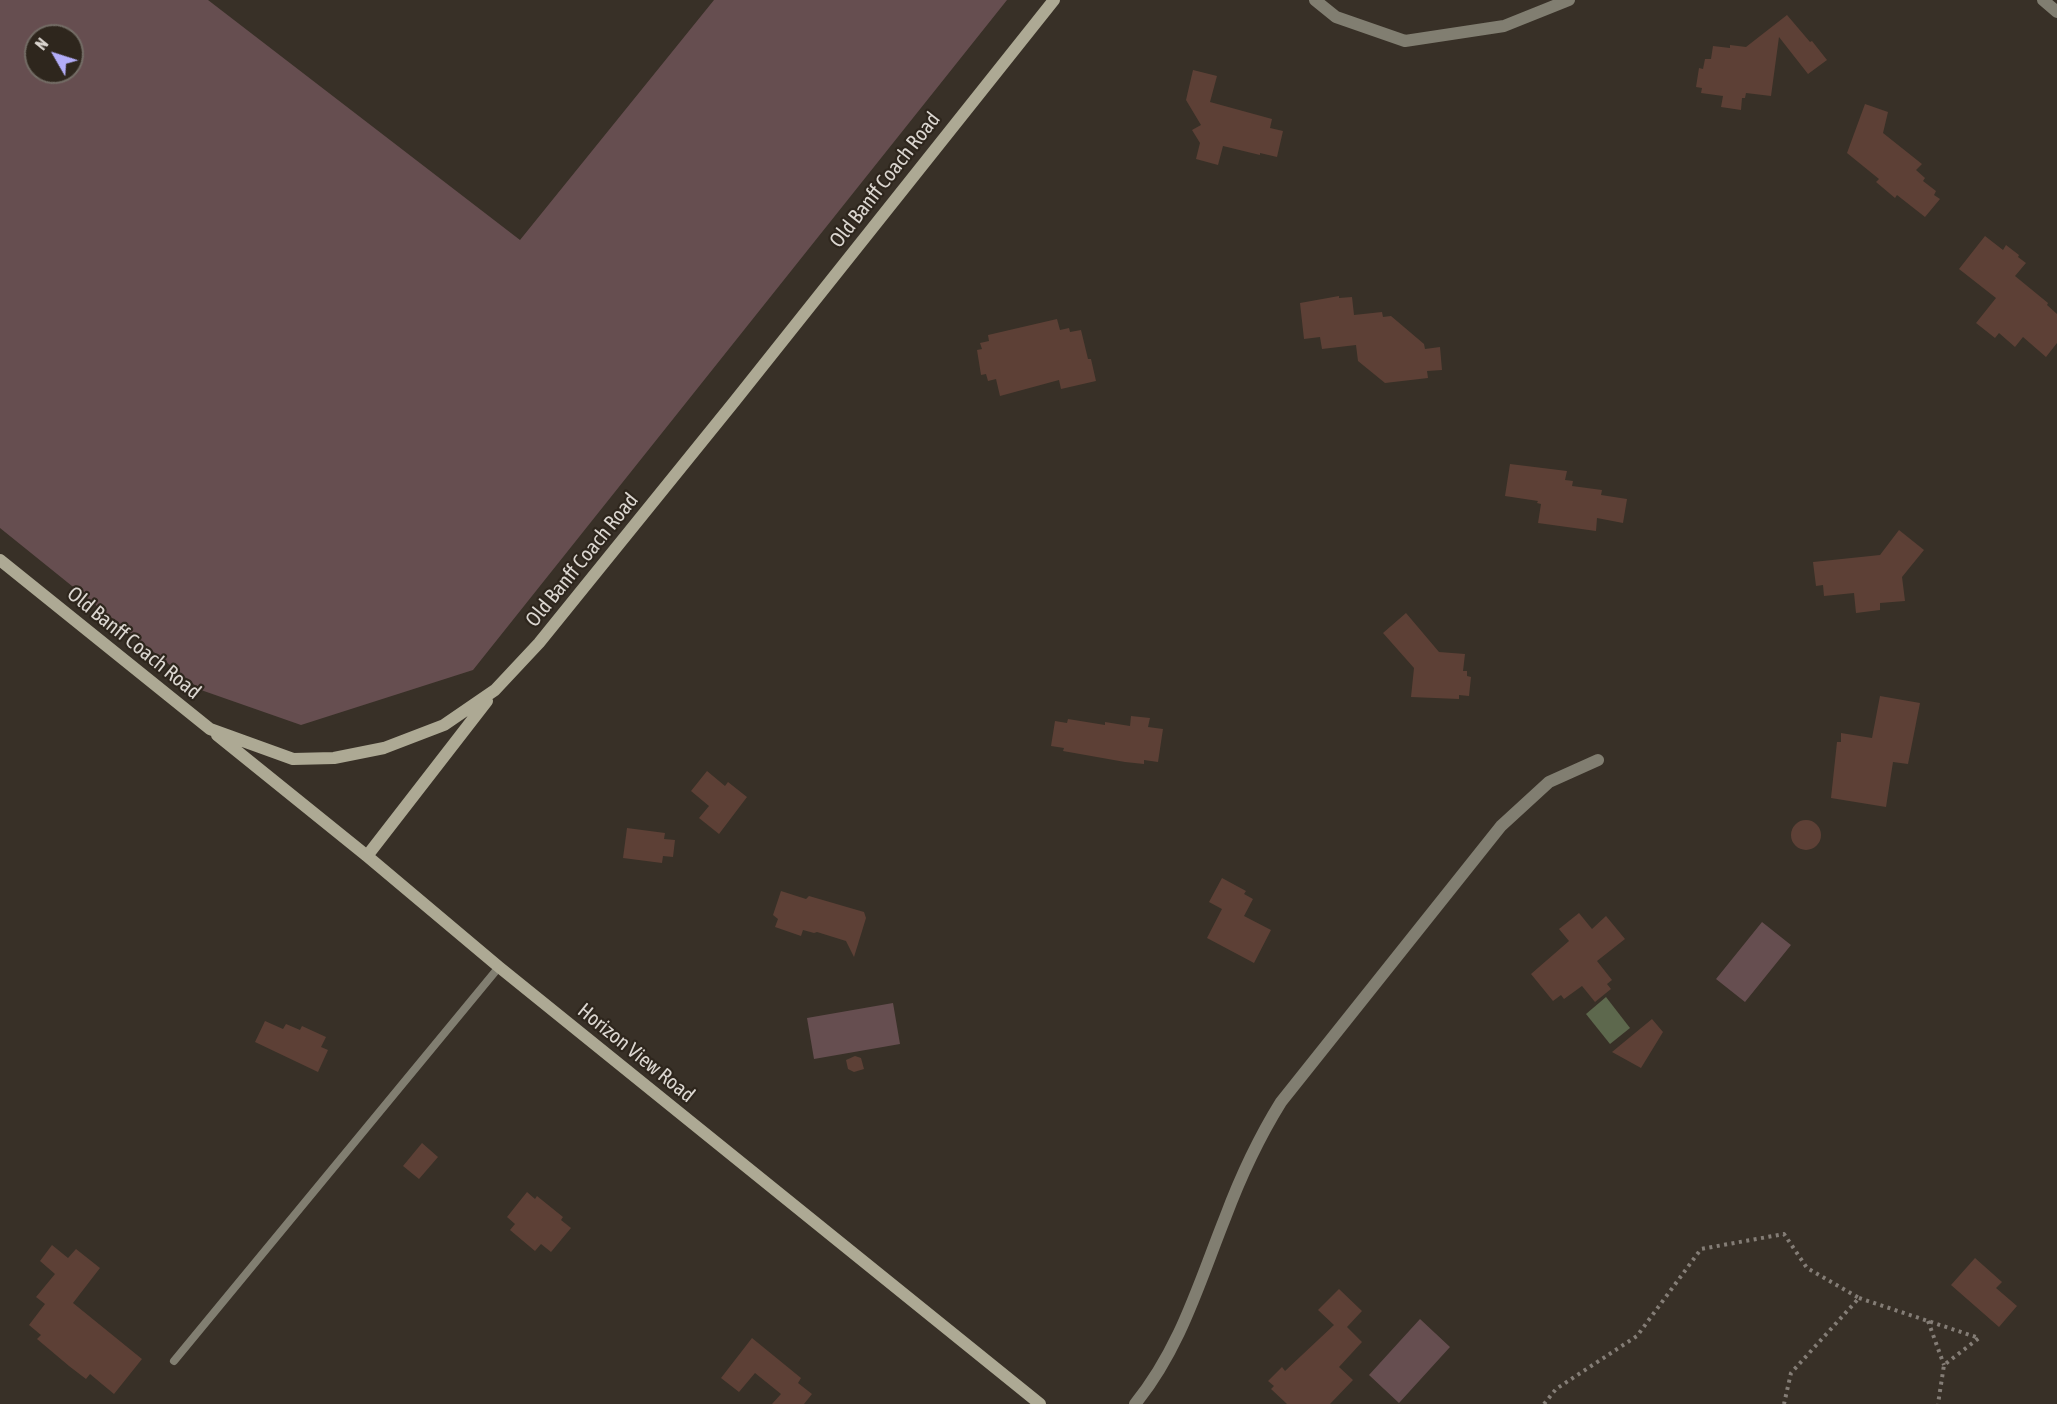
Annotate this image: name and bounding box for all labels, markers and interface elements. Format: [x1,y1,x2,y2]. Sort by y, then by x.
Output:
north arrow [24,24,84,84]
text: N [32,35,52,53]
street label: Old Banff Coach Road [824,107,946,253]
street label: Old Banff Coach Road [520,488,644,632]
street label: Old Banff Coach Road [62,581,206,705]
street label: Horizon View Road [572,998,700,1108]

